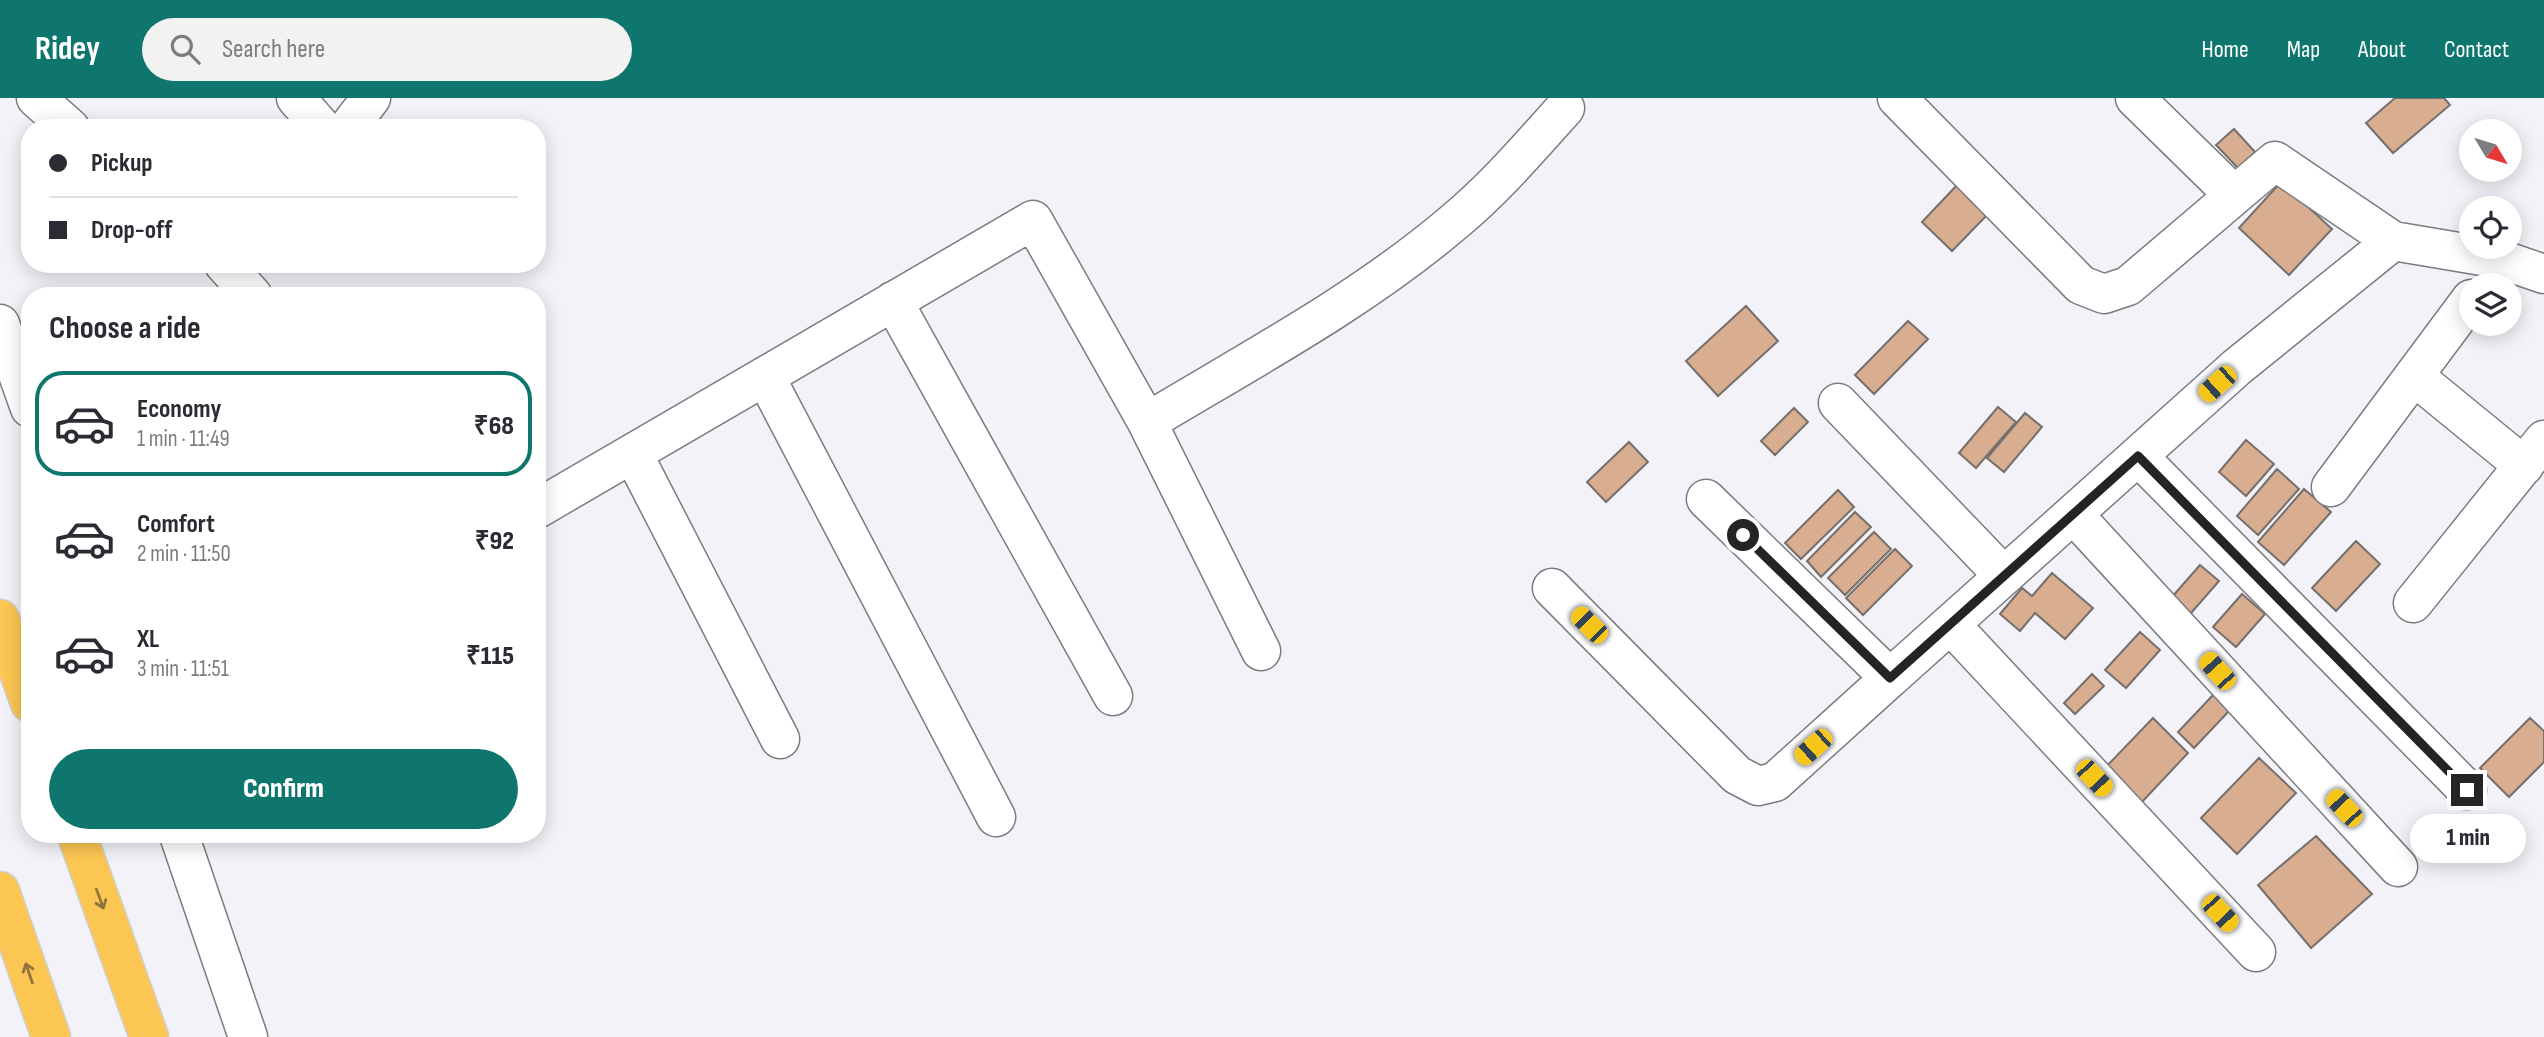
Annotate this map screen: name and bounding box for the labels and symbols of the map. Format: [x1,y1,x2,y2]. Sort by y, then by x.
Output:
north arrow [2459,119,2522,182]
car [2195,362,2240,406]
route start [1727,519,1759,551]
car [1567,603,1612,647]
car [2196,648,2239,694]
car [1791,725,1836,769]
car [2072,755,2117,801]
route end [2451,774,2483,806]
car [2322,785,2367,831]
callout: 1 min [2409,814,2525,864]
one-way arrow [94,888,107,910]
car [2198,890,2243,936]
one-way arrow [21,962,34,984]

